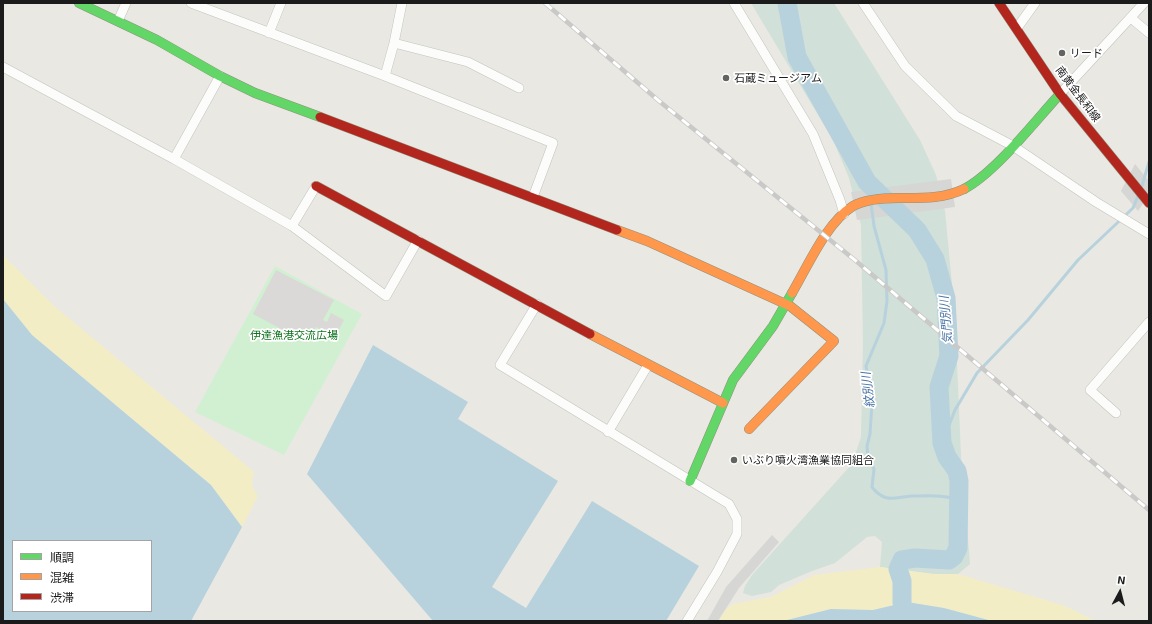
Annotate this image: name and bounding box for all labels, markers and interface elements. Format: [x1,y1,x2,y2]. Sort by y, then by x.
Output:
place label: リード [1070,46,1103,60]
marker: リード [1057,48,1067,58]
street label: 南黄金長和線 [1053,64,1103,124]
place label: 石蔵ミュージアム [734,71,822,85]
marker: 石蔵ミュージアム [721,73,731,83]
water label: 気門別川 [937,295,955,345]
park label: 伊達漁港交流広場 [250,328,338,342]
water label: 紋別川 [859,371,877,409]
place label: いぶり噴火湾漁業協同組合 [742,453,874,467]
marker: いぶり噴火湾漁業協同組合 [729,455,739,465]
legend [12,540,152,612]
text: 順調 [50,550,74,564]
text: 混雑 [50,570,74,584]
north arrow [1100,572,1140,612]
text: N [1117,573,1126,587]
text: 渋滞 [50,590,74,604]

